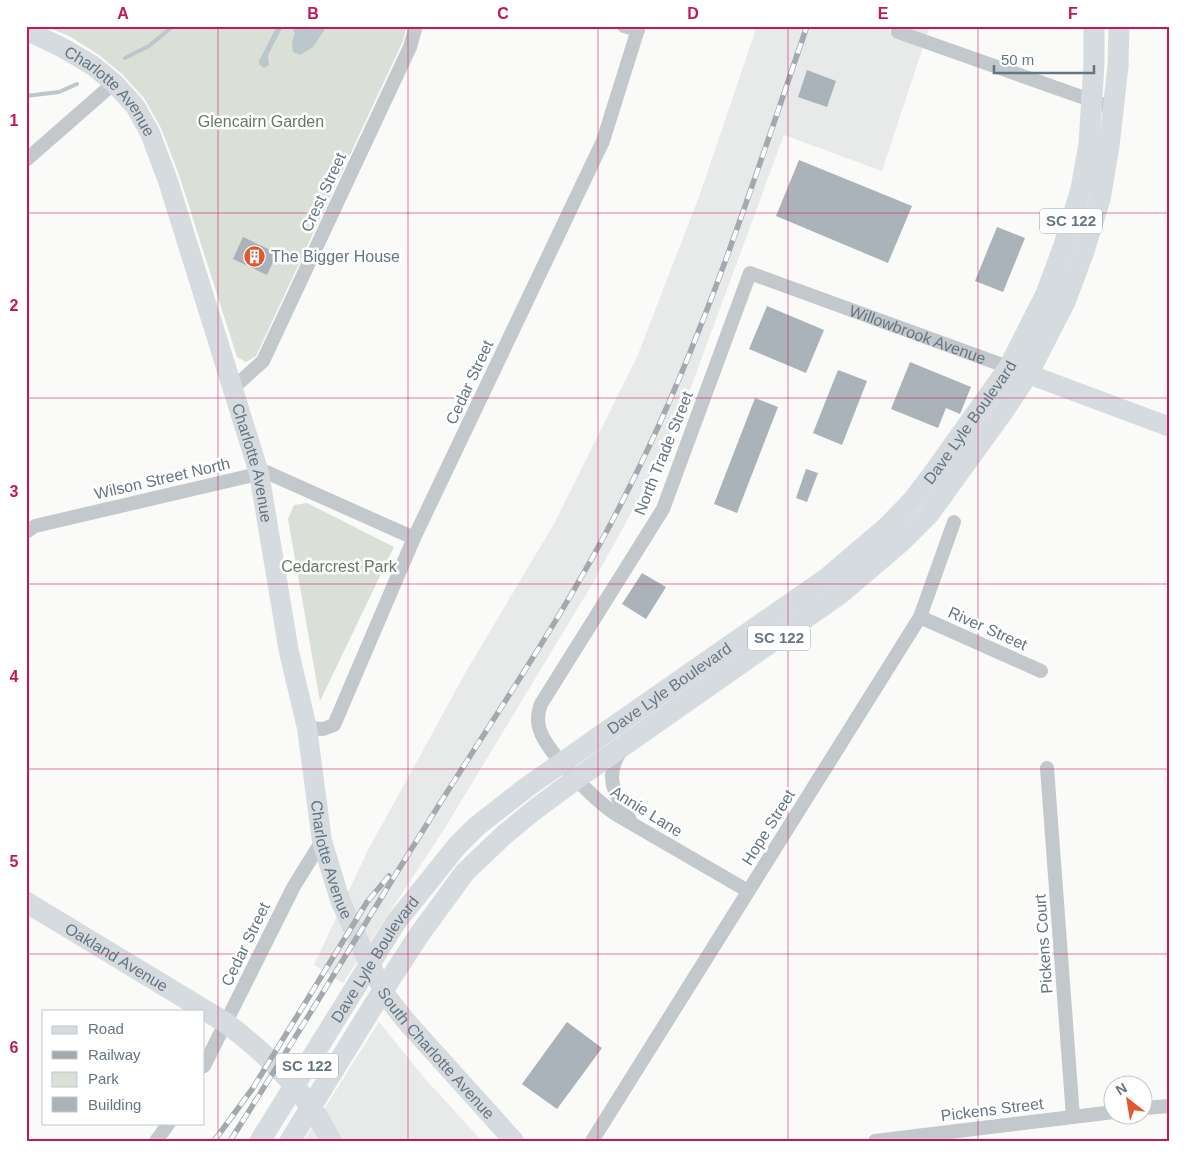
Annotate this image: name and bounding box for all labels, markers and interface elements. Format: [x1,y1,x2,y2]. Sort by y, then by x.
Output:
text: A [117,5,129,22]
text: B [307,5,319,22]
text: C [497,5,509,22]
text: D [687,5,699,22]
text: E [878,5,889,22]
text: F [1068,5,1078,22]
scale bar [994,42,1094,74]
street label: Charlotte Avenue [62,43,158,139]
text: 50 m [1001,51,1034,68]
text: 1 [10,112,19,129]
park label: Glencairn Garden [198,113,324,130]
street label: Crest Street [298,149,349,234]
road number: SC 122 [1040,208,1102,234]
building icon: The Bigger House [243,244,267,268]
place label: The Bigger House [271,248,400,265]
text: 2 [10,297,19,314]
street label: Willowbrook Avenue [847,302,988,367]
street label: Cedar Street [443,337,497,427]
street label: Dave Lyle Boulevard [920,358,1020,487]
street label: North Trade Street [631,388,696,517]
street label: Charlotte Avenue [229,401,275,524]
street label: Wilson Street North [93,455,232,502]
text: 3 [10,483,19,500]
park label: Cedarcrest Park [281,558,398,575]
street label: River Street [946,604,1030,654]
road number: SC 122 [748,626,810,650]
street label: Dave Lyle Boulevard [604,639,735,738]
text: 4 [10,668,19,685]
street label: Annie Lane [608,783,686,840]
street label: Hope Street [739,786,799,868]
street label: Charlotte Avenue [308,799,355,922]
text: 5 [10,853,19,870]
street label: Dave Lyle Boulevard [328,893,422,1026]
street label: Pickens Court [1032,893,1055,994]
street label: Cedar Street [218,899,273,989]
street label: Oakland Avenue [62,920,171,995]
street label: South Charlotte Avenue [374,985,498,1123]
legend [42,1010,205,1124]
text: Road [88,1020,124,1037]
text: 6 [10,1039,19,1056]
text: Railway [88,1046,141,1063]
road number: SC 122 [276,1054,338,1078]
text: Park [88,1070,119,1087]
north arrow [1104,1074,1154,1124]
text: N [1113,1079,1130,1098]
street label: Pickens Street [940,1095,1045,1124]
text: Building [88,1096,141,1113]

